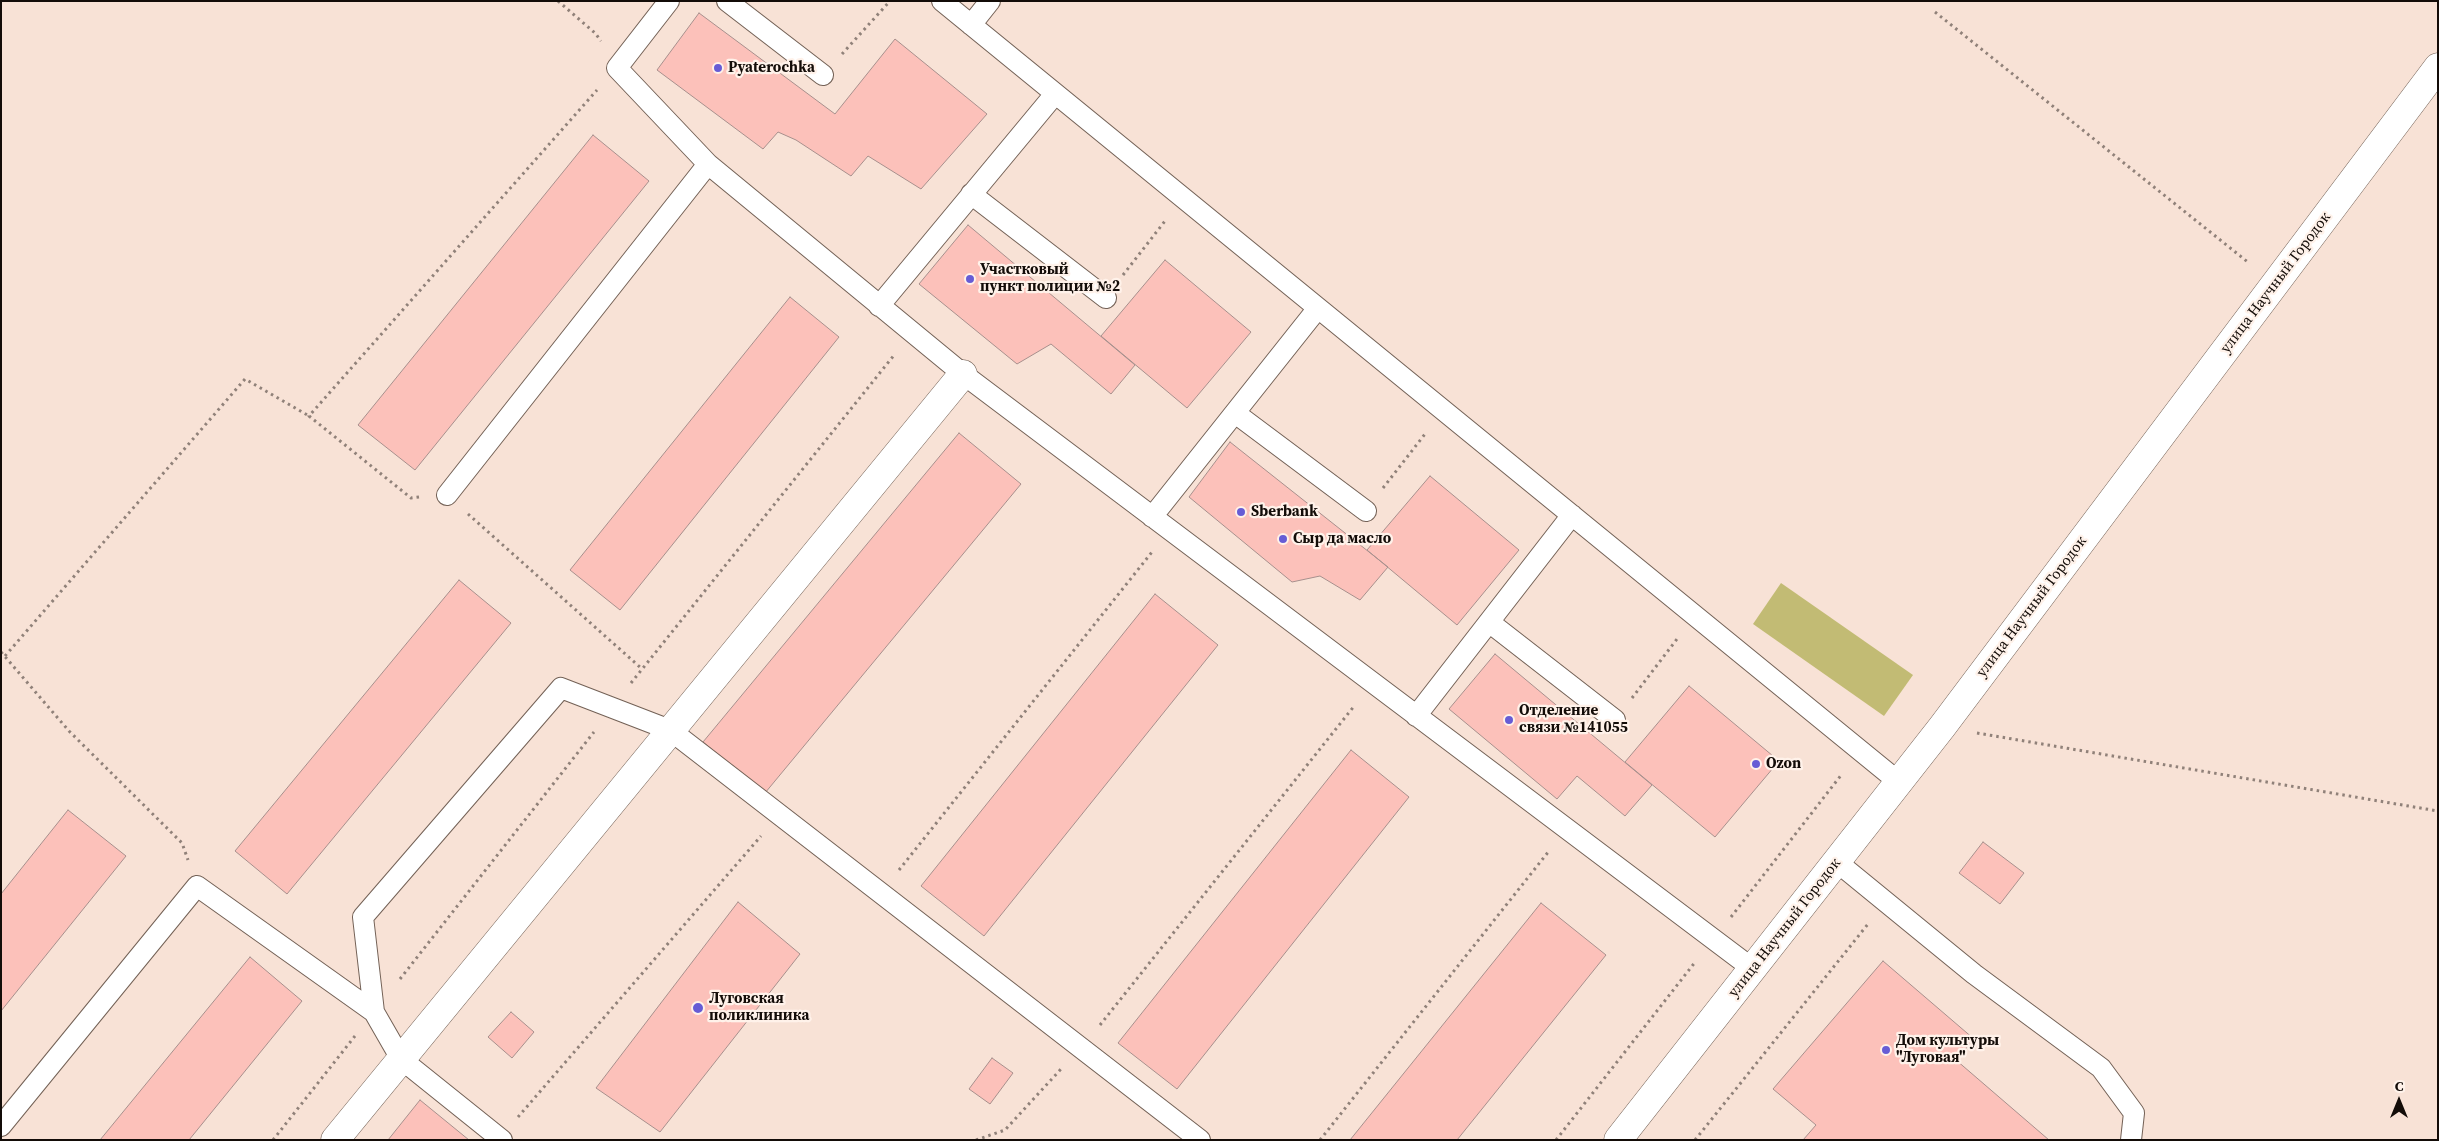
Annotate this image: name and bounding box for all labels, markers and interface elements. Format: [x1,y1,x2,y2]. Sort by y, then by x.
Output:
place label: Pyaterochka [728,59,815,77]
marker: Pyaterochka [712,62,724,74]
street label: улица Научный Городок [2217,209,2335,357]
place label: Участковый пункт полиции №2 [980,261,1120,296]
marker: Участковый пункт полиции №2 [964,273,976,285]
place label: Sberbank [1251,503,1318,521]
marker: Sberbank [1235,506,1247,518]
place label: Сыр да масло [1293,530,1391,548]
marker: Сыр да масло [1277,533,1289,545]
street label: улица Научный Городок [1973,533,2091,681]
place label: Отделение связи №141055 [1519,702,1628,737]
marker: Отделение связи №141055 [1503,714,1515,726]
place label: Ozon [1766,755,1801,773]
marker: Ozon [1750,758,1762,770]
street label: улица Научный Городок [1725,855,1845,1001]
place label: Луговская поликлиника [709,990,809,1025]
marker: Луговская поликлиника [691,1001,705,1015]
place label: Дом культуры "Луговая" [1896,1032,1999,1067]
marker: Дом культуры "Луговая" [1880,1044,1892,1056]
north arrow [2374,1076,2424,1126]
text: С [2395,1076,2403,1096]

